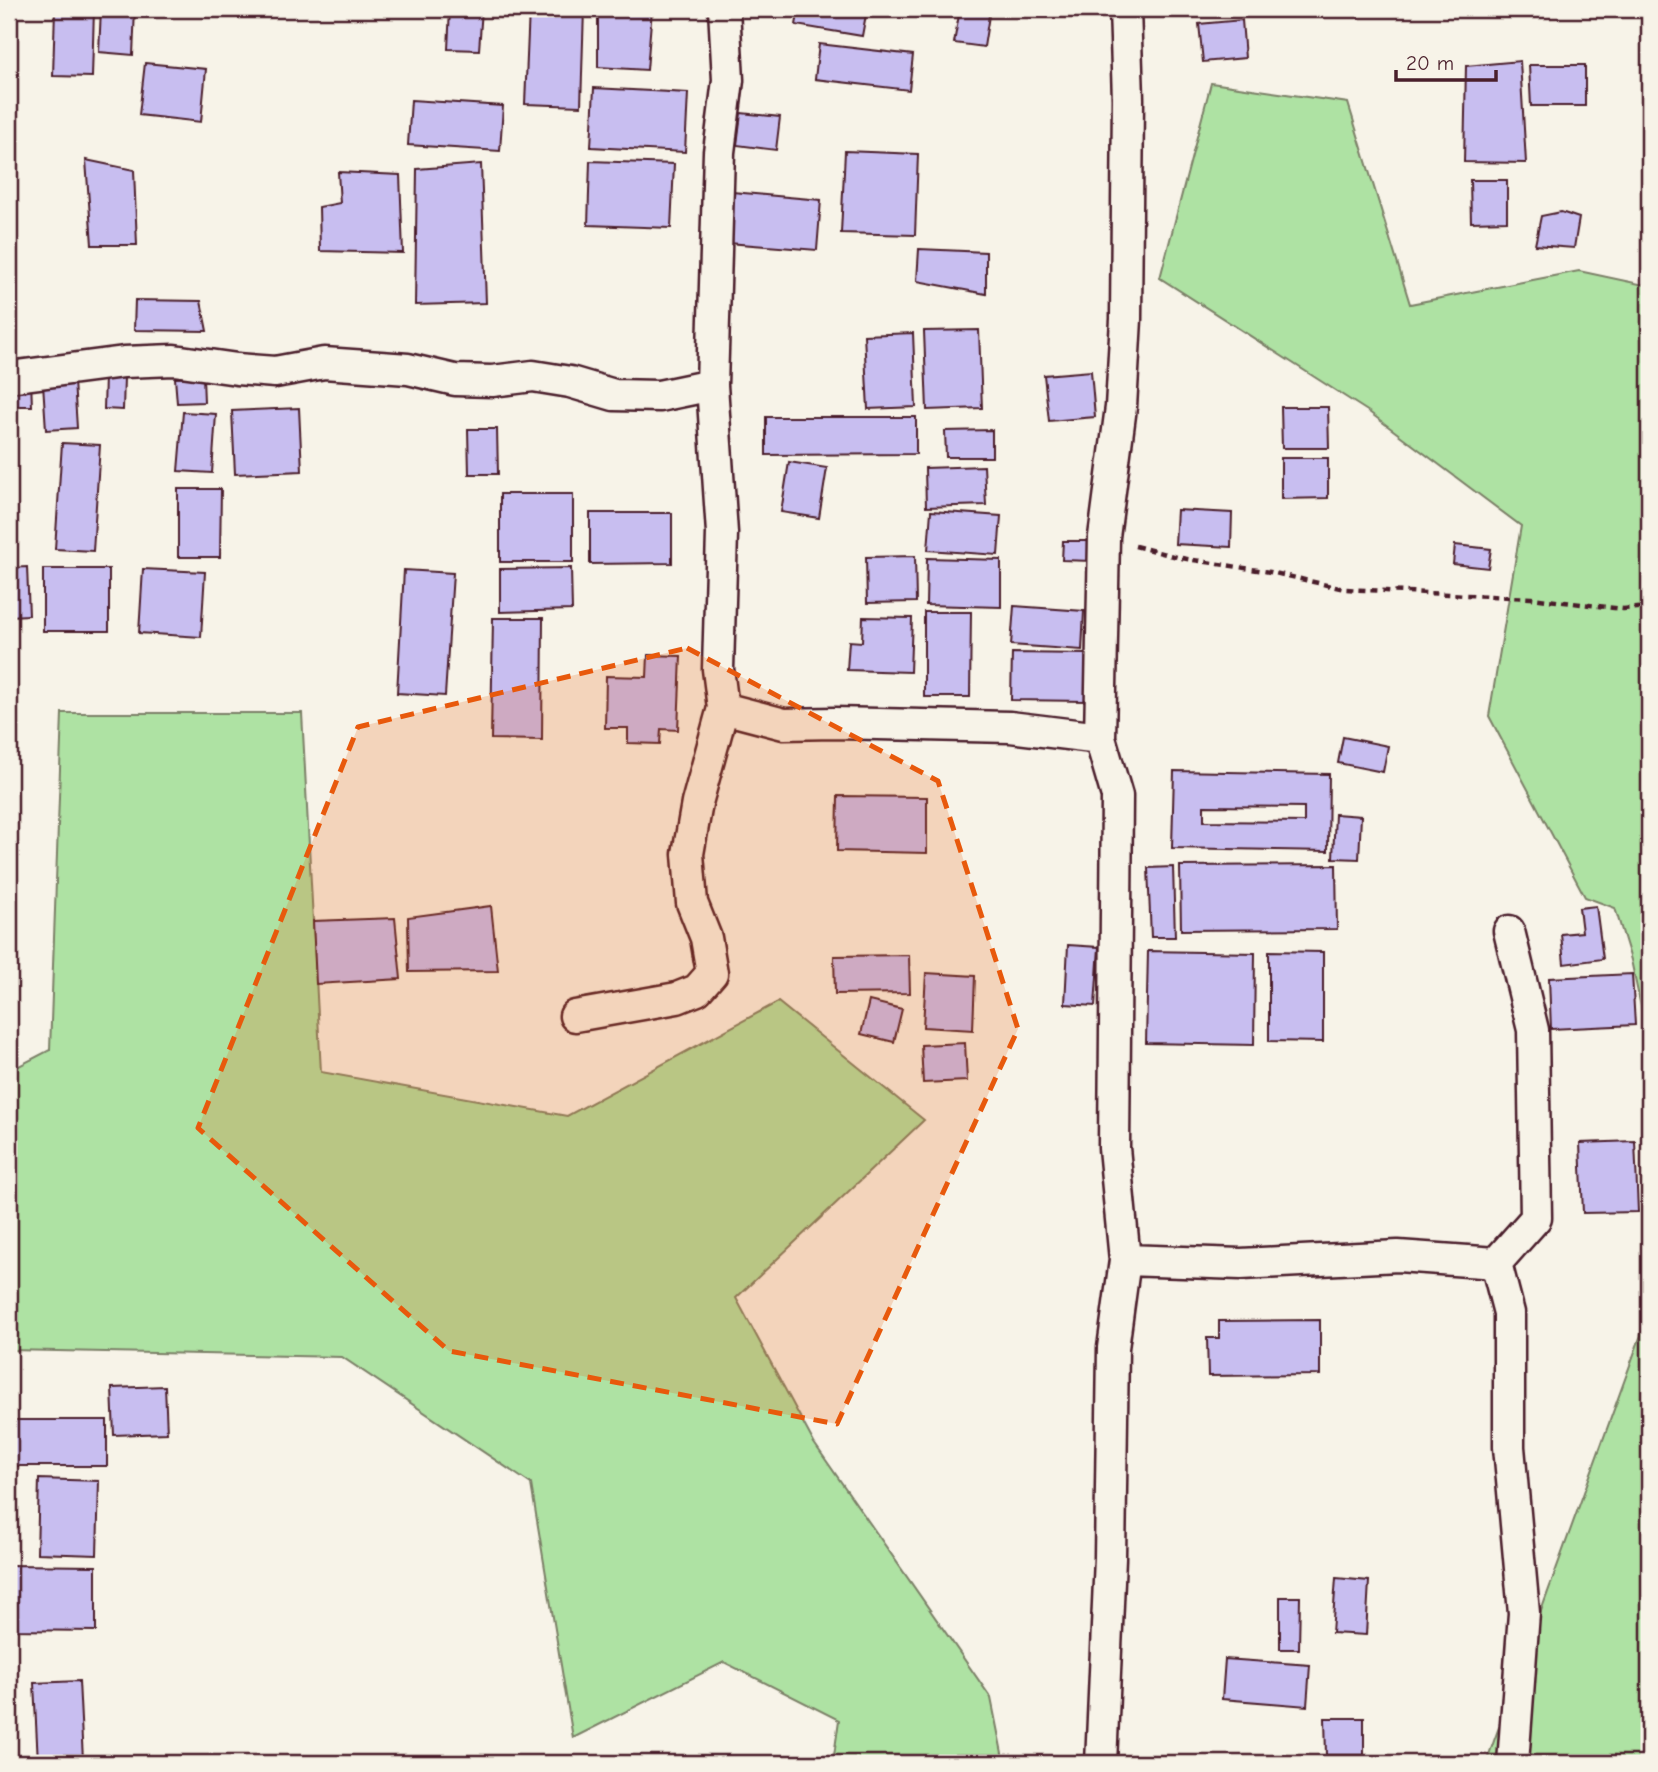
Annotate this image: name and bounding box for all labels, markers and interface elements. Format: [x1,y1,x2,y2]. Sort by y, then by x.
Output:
scale bar [1396,38,1495,82]
text: 20 m [1406,51,1454,75]

